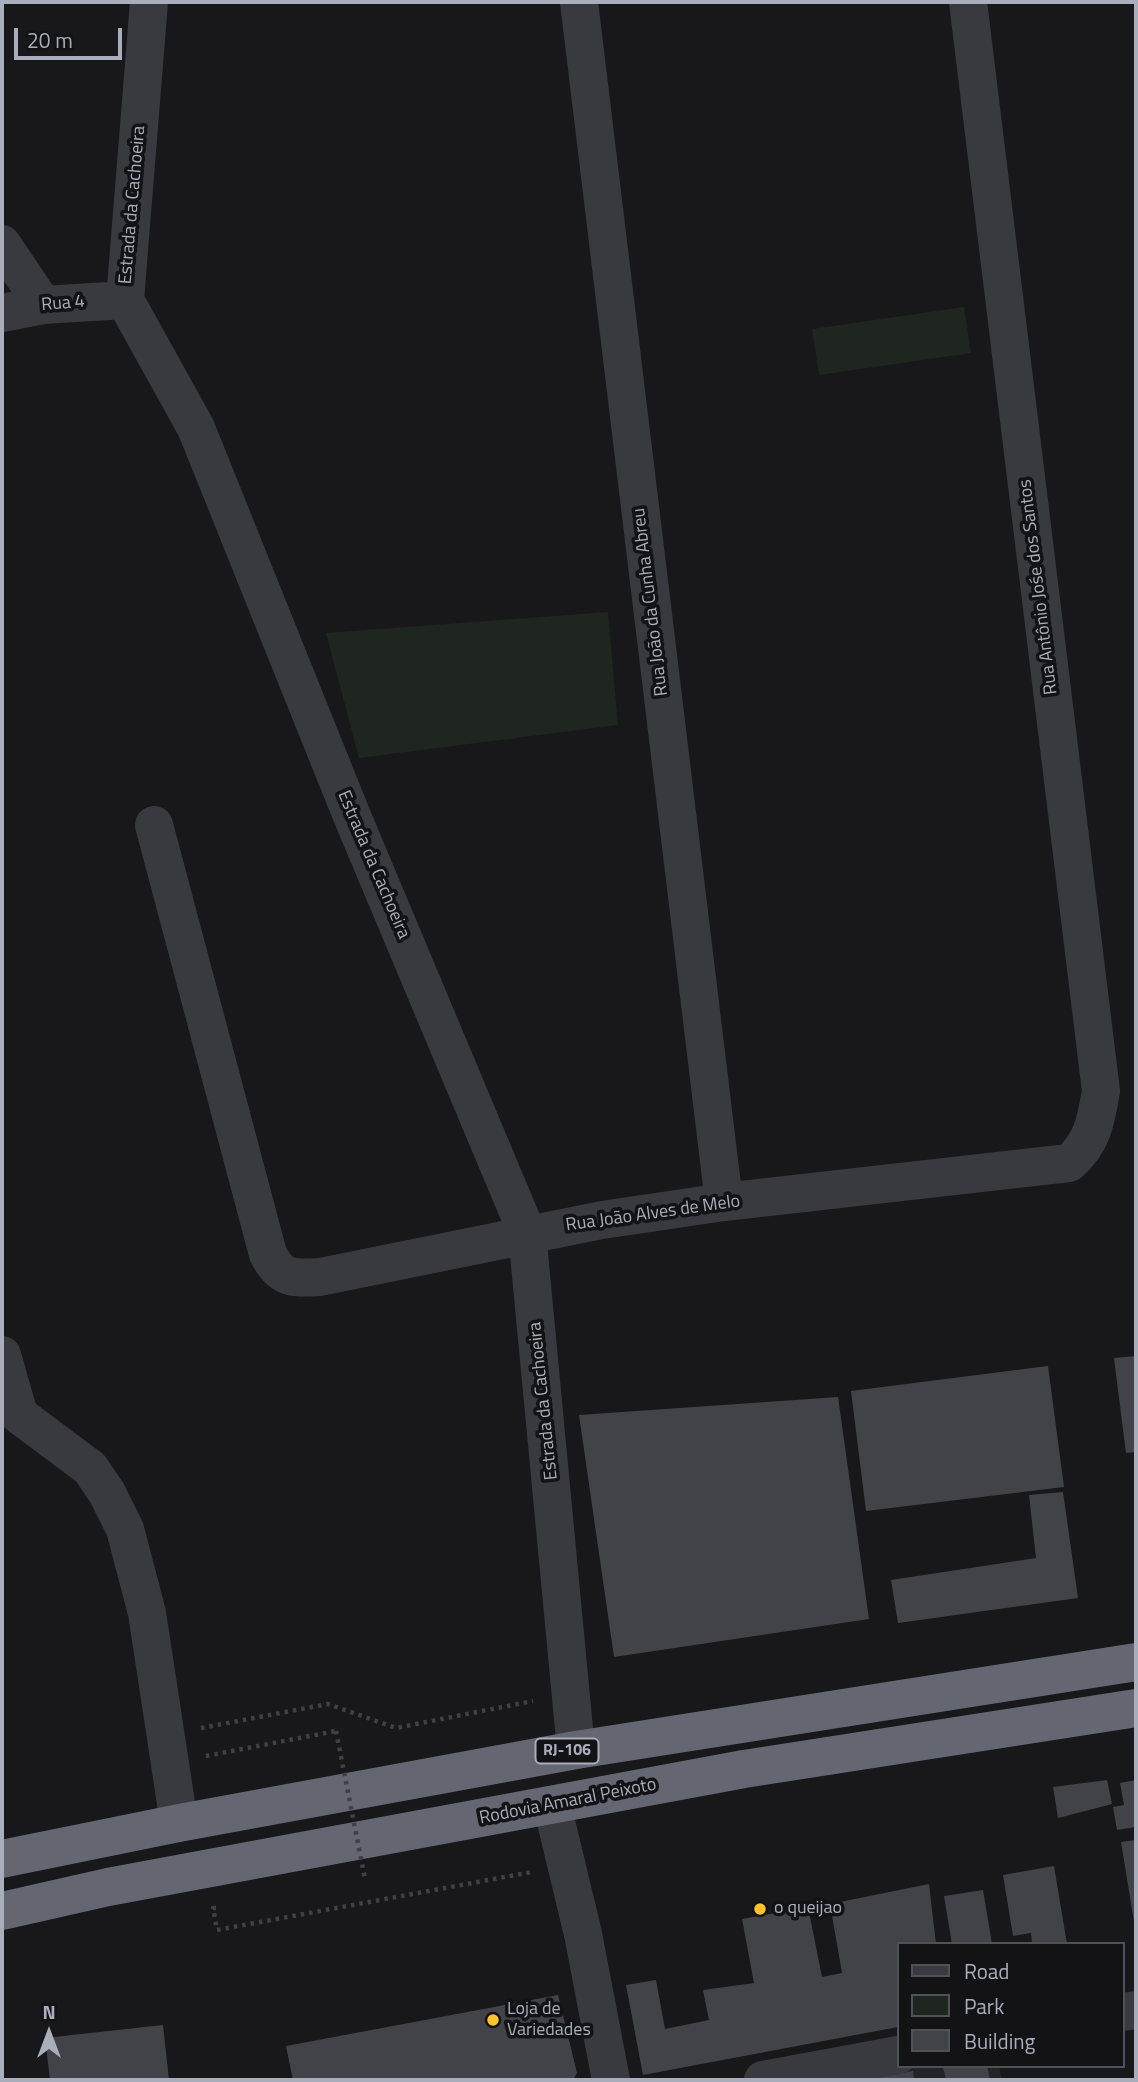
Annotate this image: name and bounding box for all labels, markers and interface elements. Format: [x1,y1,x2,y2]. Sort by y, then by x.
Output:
scale bar [18,14,126,58]
text: 20 m [27,24,73,56]
street label: Estrada da Cachoeira [115,125,151,285]
street label: Rua 4 [40,291,86,317]
street label: Rua Antônio Jośe dos Santos [1015,478,1063,696]
street label: Rua João da Cunha Abreu [629,507,673,697]
street label: Estrada da Cachoeira [332,788,414,942]
street label: Rua João Alves de Melo [564,1191,742,1237]
street label: Estrada da Cachoeira [525,1321,563,1481]
road number: RJ-106 [536,1738,598,1764]
street label: Rodovia Amaral Peixoto [478,1774,658,1830]
place label: o queijao [774,1898,842,1920]
marker: o queijao [752,1901,768,1917]
legend [897,1942,1124,2068]
text: Road [964,1955,1009,1987]
text: Park [964,1990,1004,2022]
text: N [42,1997,56,2026]
north arrow [14,1998,84,2068]
place label: Loja de Variedades [507,1999,591,2042]
marker: Loja de Variedades [485,2012,501,2028]
text: Building [964,2025,1035,2057]

